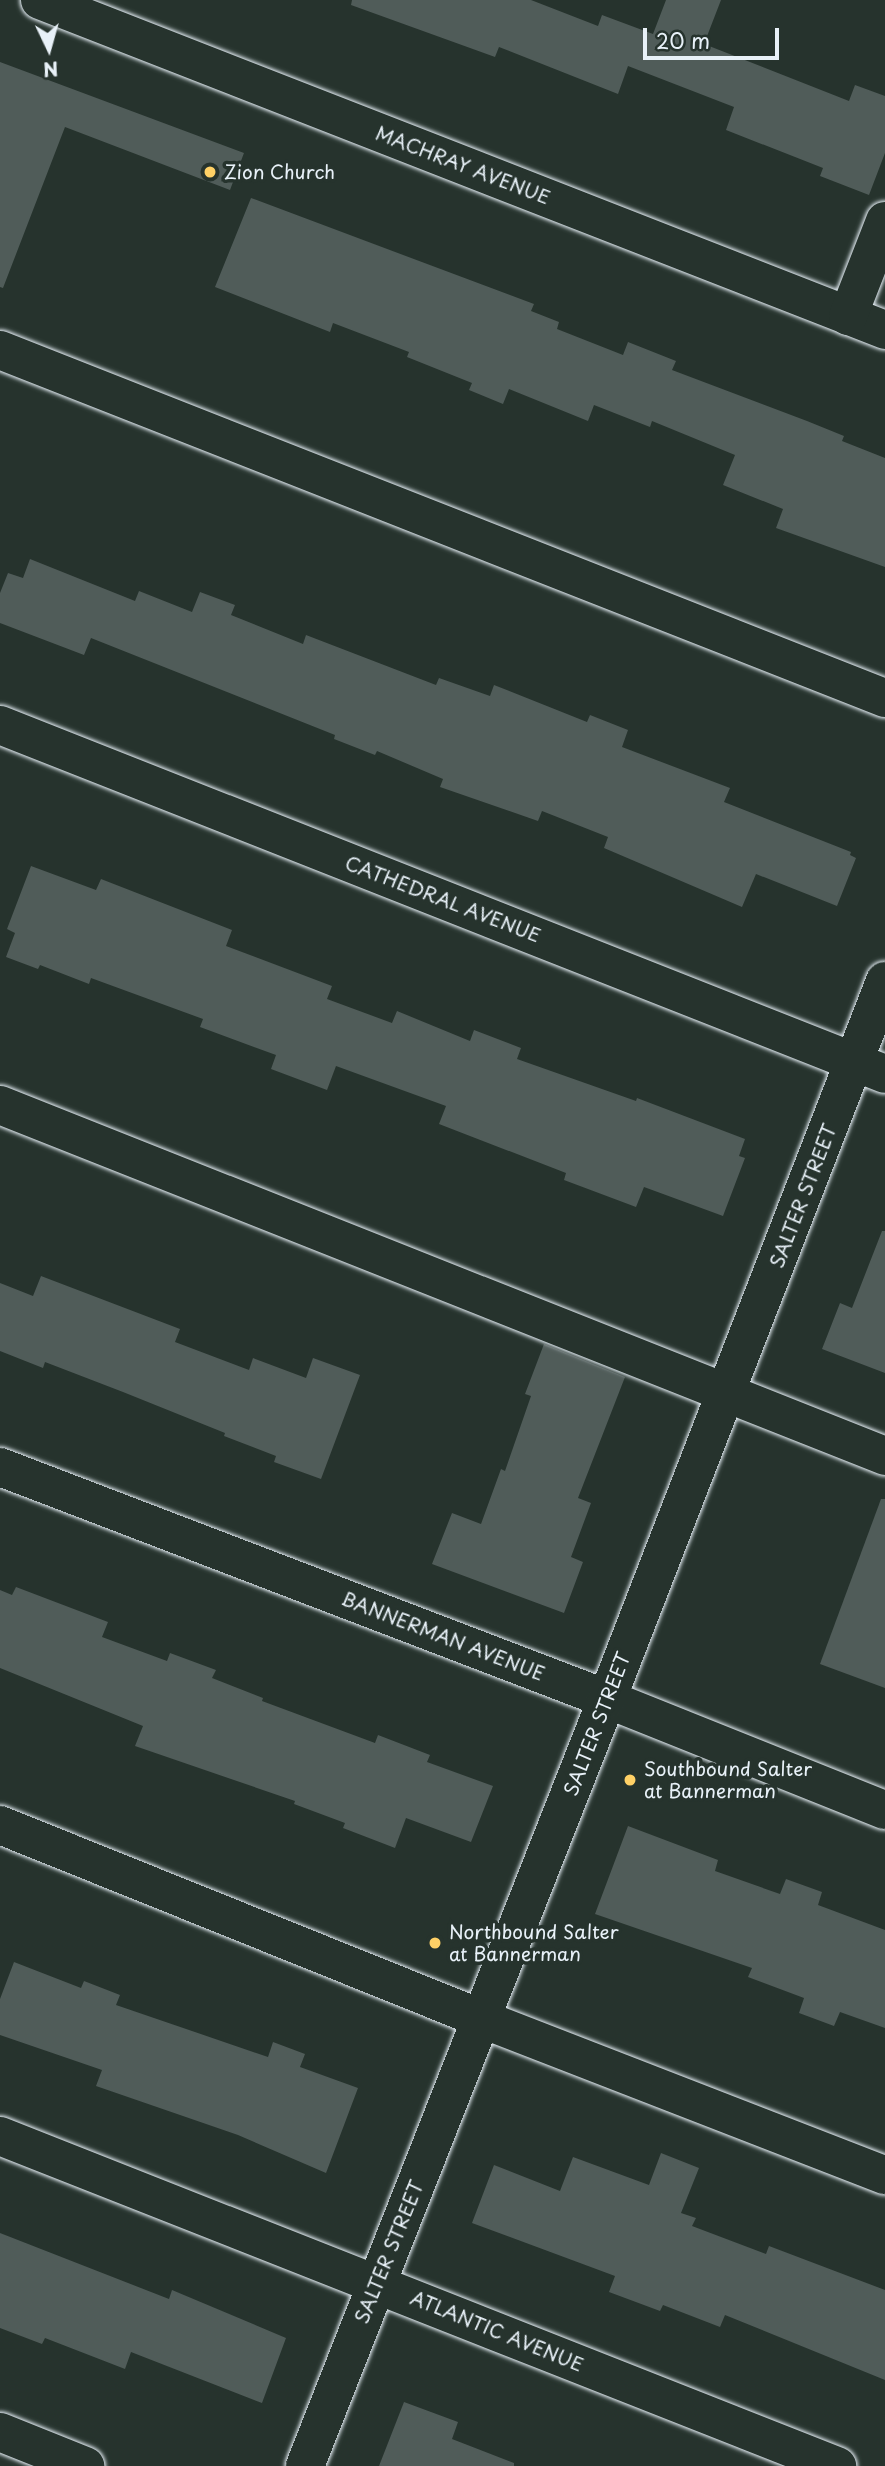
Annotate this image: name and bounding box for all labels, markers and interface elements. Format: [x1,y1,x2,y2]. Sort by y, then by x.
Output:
north arrow [14,14,84,84]
scale bar [647,14,784,58]
text: 20 m [656,24,710,56]
text: N [42,55,60,85]
street label: MACHRAY AVENUE [372,121,554,209]
place label: Zion Church [224,161,336,183]
marker: Zion Church [202,164,218,180]
street label: CATHEDRAL AVENUE [342,851,544,947]
street label: SALTER STREET [765,1120,841,1272]
street label: BANNERMAN AVENUE [338,1587,548,1685]
street label: SALTER STREET [559,1648,635,1800]
place label: Southbound Salter at Bannerman [644,1758,811,1802]
marker: Southbound Salter at Bannerman [622,1772,638,1788]
place label: Northbound Salter at Bannerman [449,1921,617,1965]
marker: Northbound Salter at Bannerman [427,1935,443,1951]
street label: SALTER STREET [349,2176,429,2328]
street label: ATLANTIC AVENUE [407,2286,587,2376]

